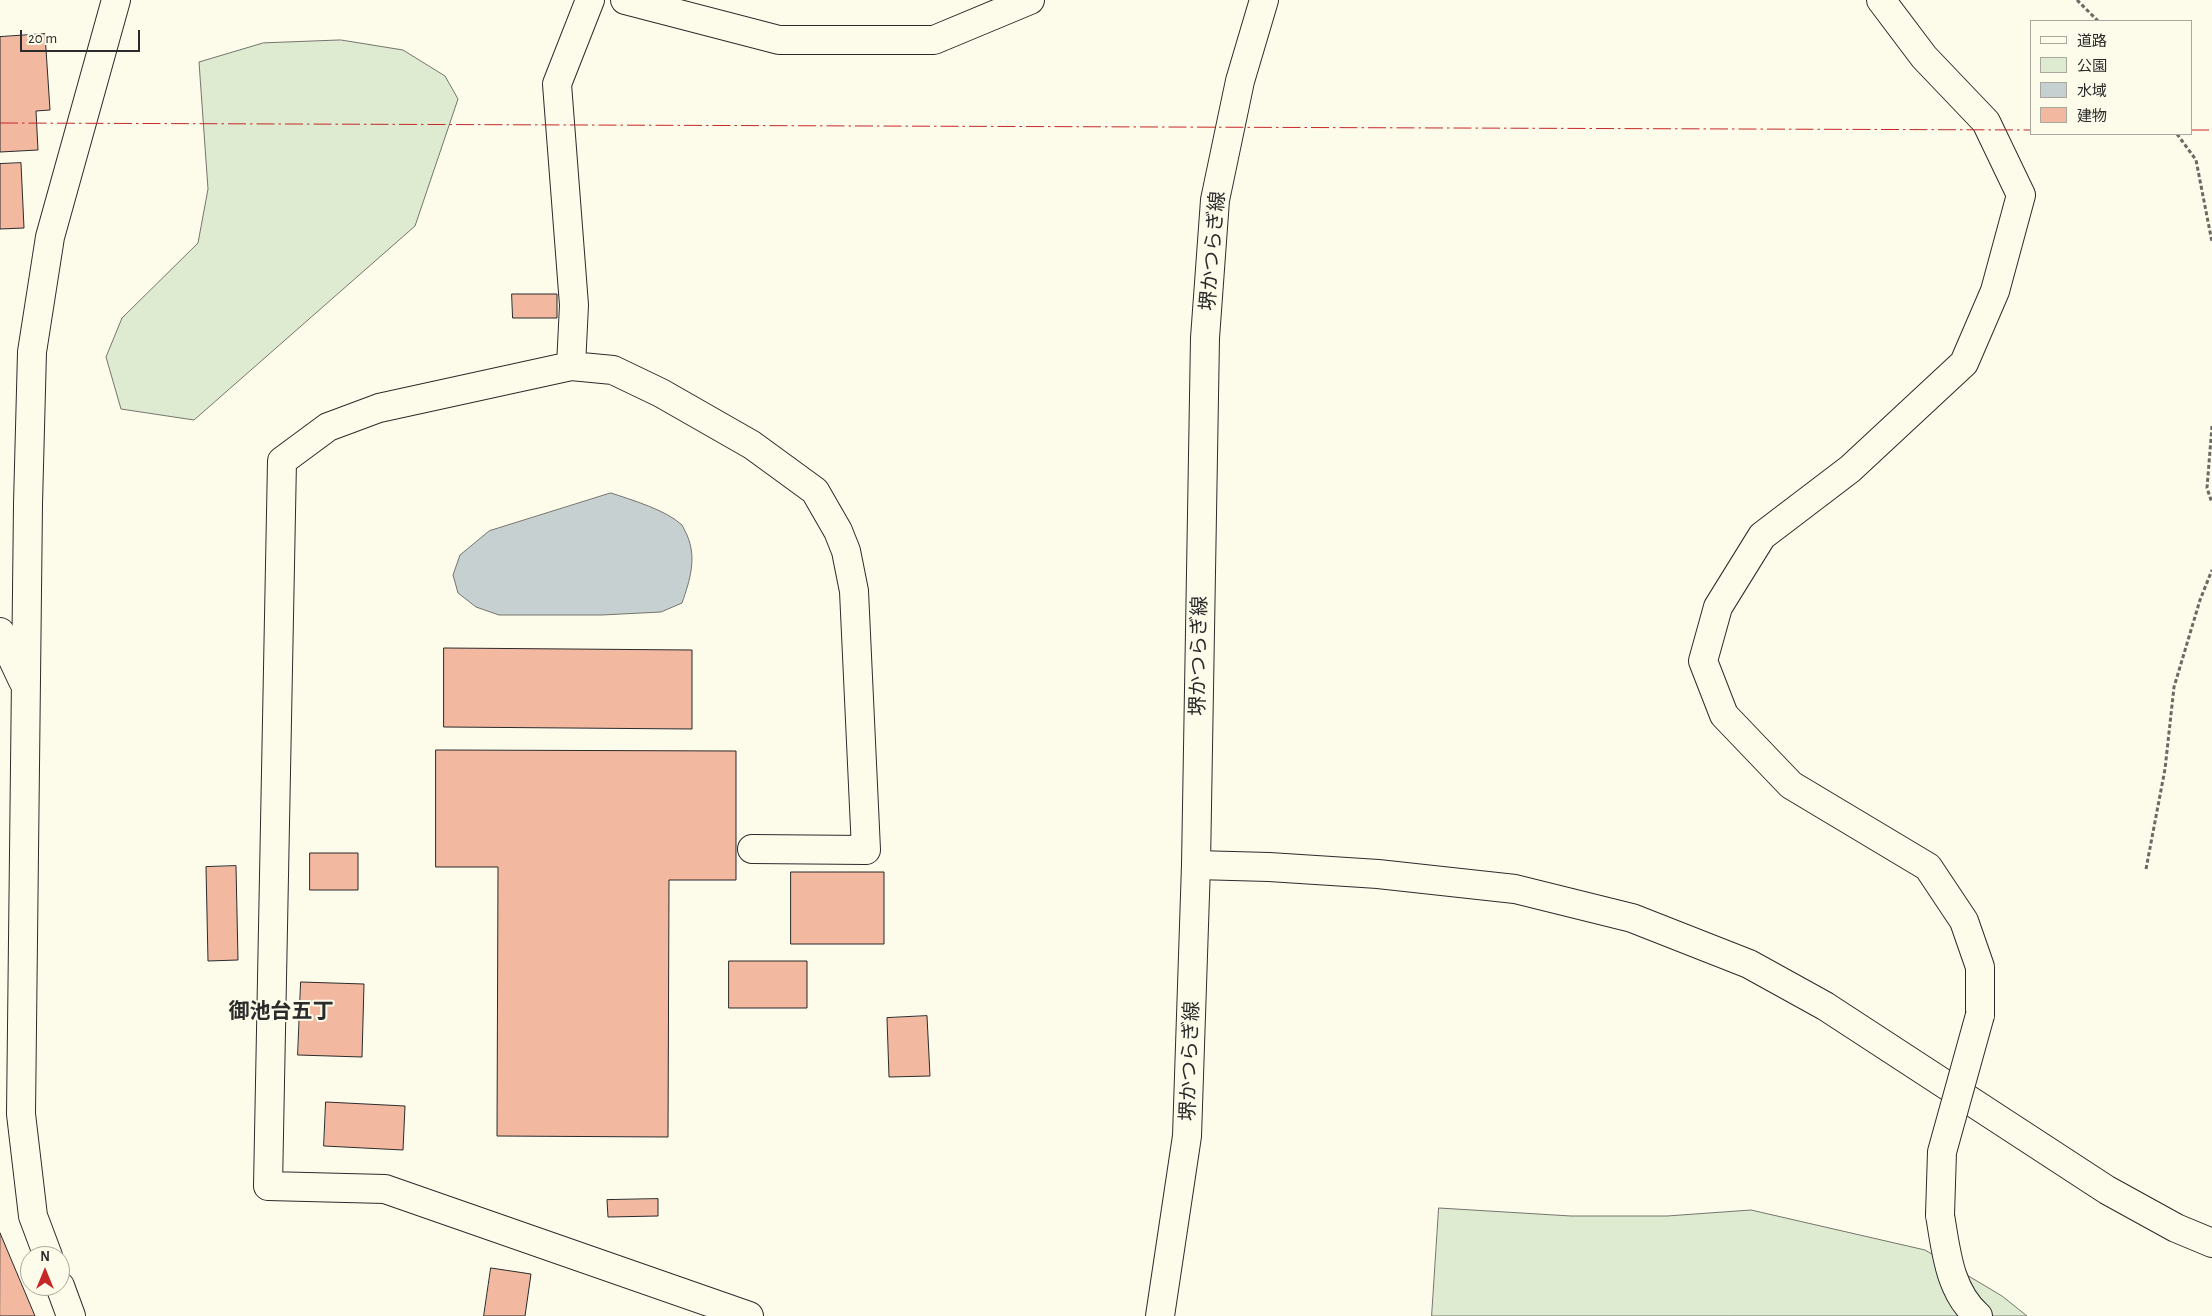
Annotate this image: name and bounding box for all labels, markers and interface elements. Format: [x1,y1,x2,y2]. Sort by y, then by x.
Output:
scale bar [22,20,142,52]
legend [2030,20,2192,135]
text: 20 m [28,31,57,46]
text: 道路 [2077,34,2107,49]
text: 公園 [2077,59,2107,74]
text: 水域 [2077,84,2107,99]
text: 建物 [2077,109,2107,124]
street label: 堺かつらぎ線 [1196,190,1230,312]
street label: 堺かつらぎ線 [1186,596,1212,716]
district label: 御池台五丁 [229,999,333,1025]
street label: 堺かつらぎ線 [1176,1001,1204,1121]
north arrow [20,1246,70,1296]
text: N [40,1250,50,1264]

